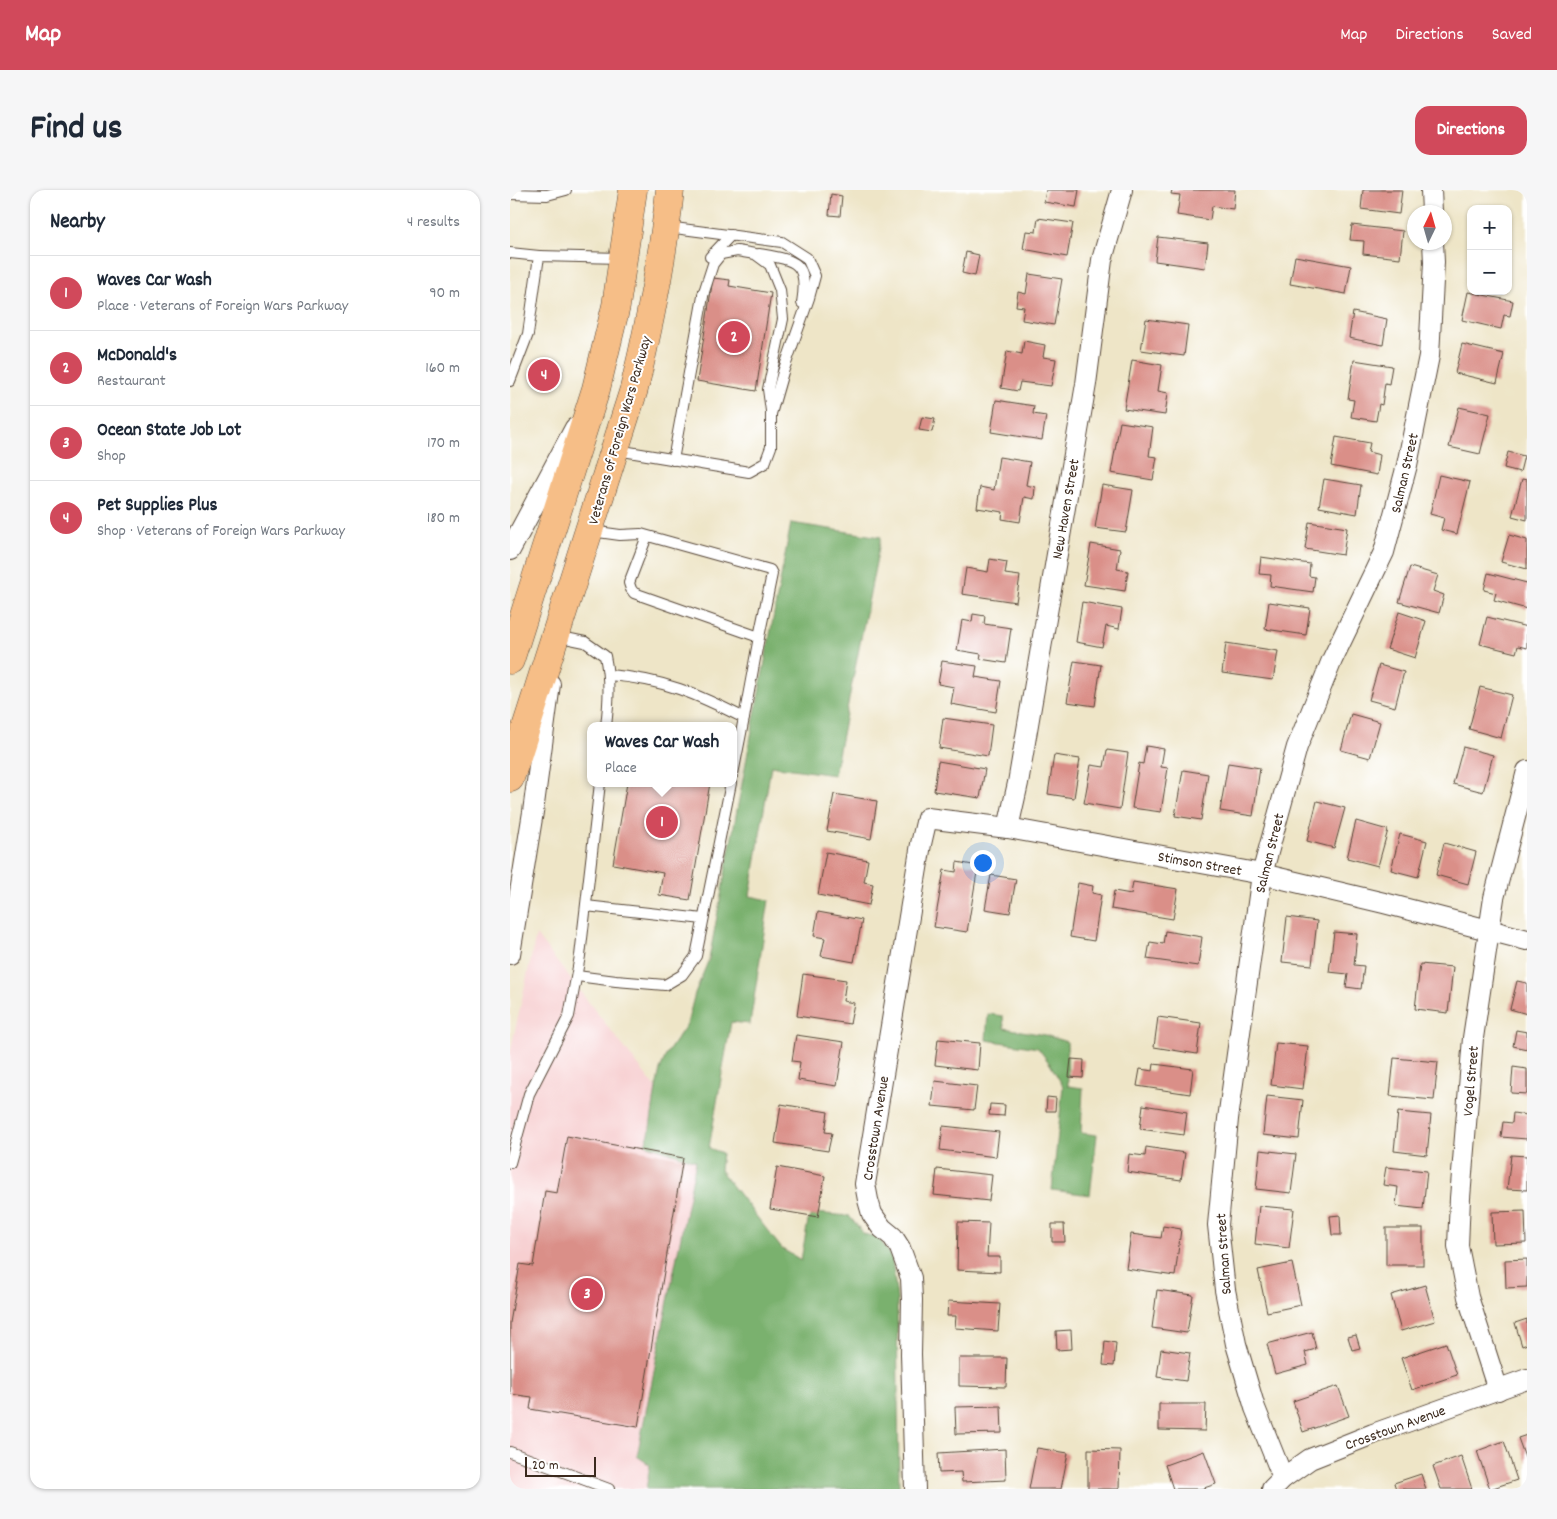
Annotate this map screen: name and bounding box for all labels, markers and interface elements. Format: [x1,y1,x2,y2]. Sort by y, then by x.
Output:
text: Map [25,18,61,52]
text: Map [1340,23,1367,48]
text: Directions [1395,23,1464,48]
text: Saved [1492,23,1532,48]
text: Find us [30,105,122,155]
button: Directions [1415,106,1527,155]
north arrow [1407,205,1452,250]
map controls [1467,205,1512,295]
button: + [1467,205,1512,250]
text: Nearby [50,208,105,238]
text: 4 results [407,211,460,234]
button: − [1467,250,1512,295]
text: Waves Car Wash [97,268,212,295]
text: 1 [64,282,68,305]
text: 90 m [429,282,460,305]
text: Place · Veterans of Foreign Wars Parkway [97,295,348,318]
pin: 2 [718,318,750,356]
street label: Veterans of Foreign Wars Parkway [583,333,659,527]
text: McDonald's [97,343,177,370]
pin: 4 [528,356,560,394]
text: 2 [63,357,70,380]
text: 160 m [425,357,460,380]
text: Restaurant [97,370,166,393]
text: Ocean State Job Lot [97,418,241,445]
street label: Salman Street [1386,431,1426,516]
text: 3 [62,432,70,455]
text: 170 m [427,432,460,455]
text: Shop [97,445,126,468]
street label: New Haven Street [1047,457,1087,561]
text: Pet Supplies Plus [97,493,217,520]
text: 4 [63,507,69,530]
text: 180 m [427,507,460,530]
text: Shop · Veterans of Foreign Wars Parkway [97,520,345,543]
popup [587,722,737,787]
text: Waves Car Wash [605,730,719,757]
text: Place [605,757,637,780]
pin: 1 [646,803,678,841]
street label: Salman Street [1250,811,1292,896]
street label: Stimson Street [1156,847,1244,883]
your location [970,850,996,876]
street label: Vogel Street [1458,1045,1486,1117]
street label: Crosstown Avenue [858,1074,896,1182]
street label: Salman Street [1211,1212,1239,1295]
pin: 3 [571,1275,603,1313]
street label: Crosstown Avenue [1342,1400,1449,1457]
scale bar [525,1454,596,1477]
text: 20 m [532,1456,559,1476]

